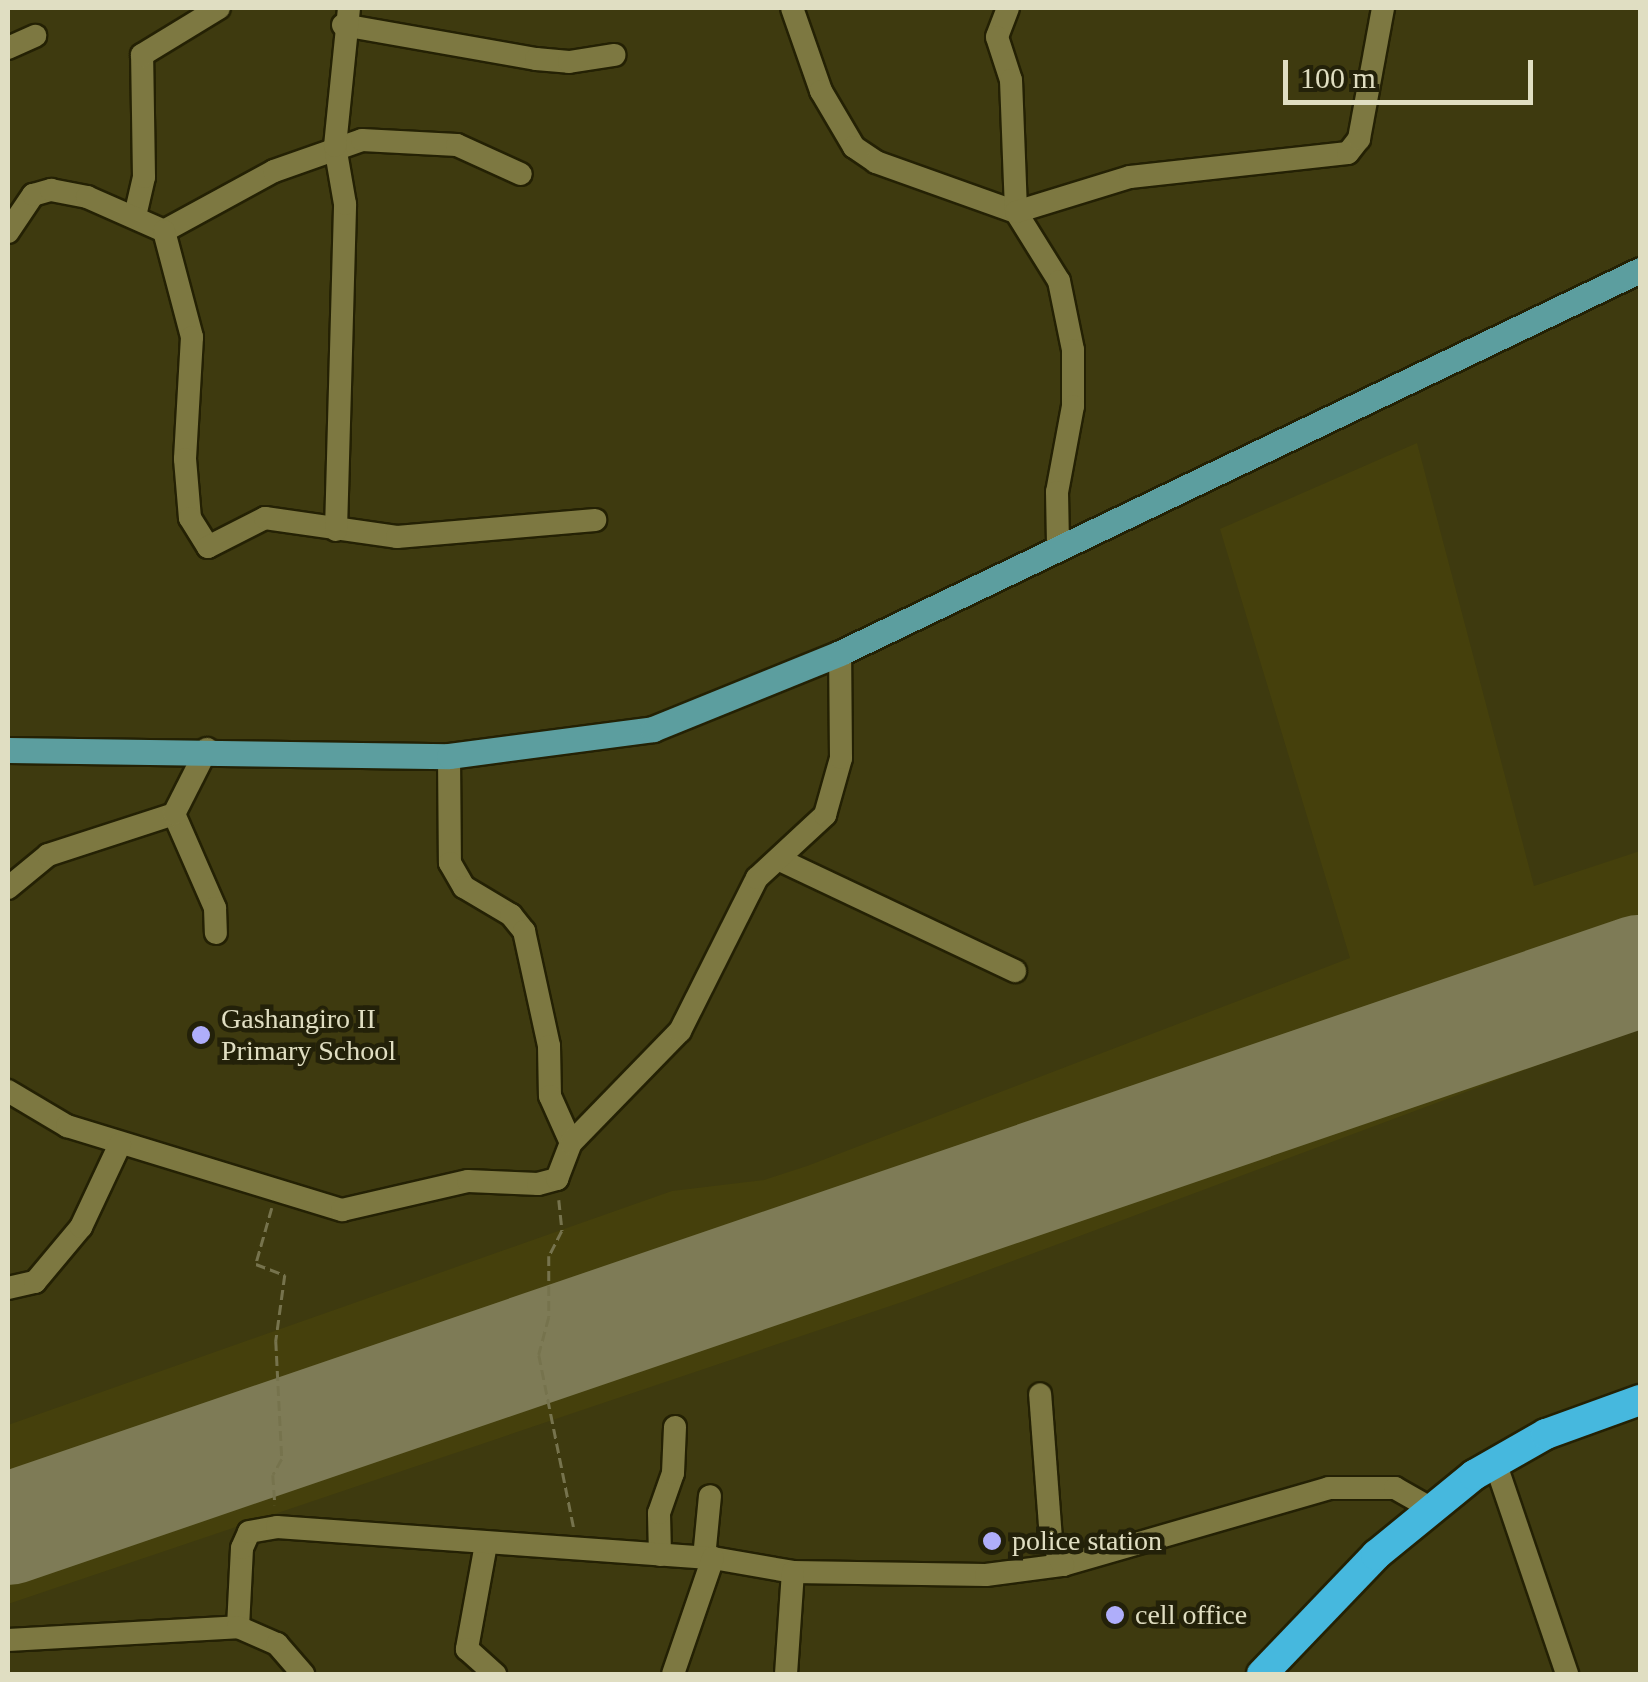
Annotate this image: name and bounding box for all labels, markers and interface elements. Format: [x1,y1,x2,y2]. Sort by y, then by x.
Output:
scale bar [1288,40,1538,102]
text: 100 m [1300,61,1376,94]
place label: Gashangiro II Primary School [221,1002,396,1068]
marker: Gashangiro II Primary School [190,1024,212,1046]
place label: police station [1012,1524,1162,1558]
marker: police station [981,1530,1003,1552]
place label: cell office [1135,1598,1247,1632]
marker: cell office [1104,1604,1126,1626]

